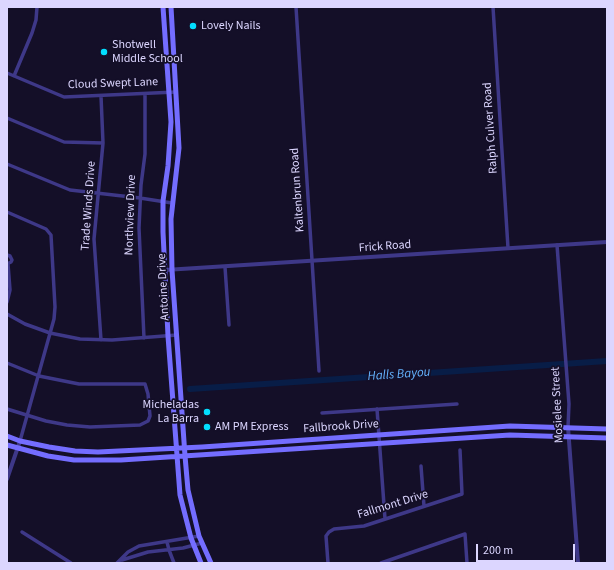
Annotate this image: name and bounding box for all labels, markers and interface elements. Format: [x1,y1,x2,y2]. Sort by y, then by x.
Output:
place label: Lovely Nails [201,19,261,33]
marker: Lovely Nails [188,21,198,31]
place label: Shotwell Middle School [112,38,183,66]
marker: Shotwell Middle School [99,47,109,57]
street label: Cloud Swept Lane [68,75,158,93]
street label: Ralph Culver Road [481,82,501,174]
street label: Kaltenbrun Road [288,147,308,233]
street label: Trade Winds Drive [79,161,99,251]
street label: Northview Drive [122,174,140,256]
street label: Frick Road [358,238,412,256]
street label: Antoine Drive [155,253,173,321]
water label: Halls Bayou [367,365,431,385]
street label: Mosielee Street [549,366,567,444]
place label: Micheladas La Barra [143,398,199,426]
marker: Micheladas La Barra [202,407,212,417]
street label: Fallbrook Drive [303,417,379,437]
place label: AM PM Express [215,420,289,434]
marker: AM PM Express [202,422,212,432]
street label: Fallmont Drive [356,487,430,523]
scale bar [478,536,577,562]
text: 200 m [483,542,513,559]

